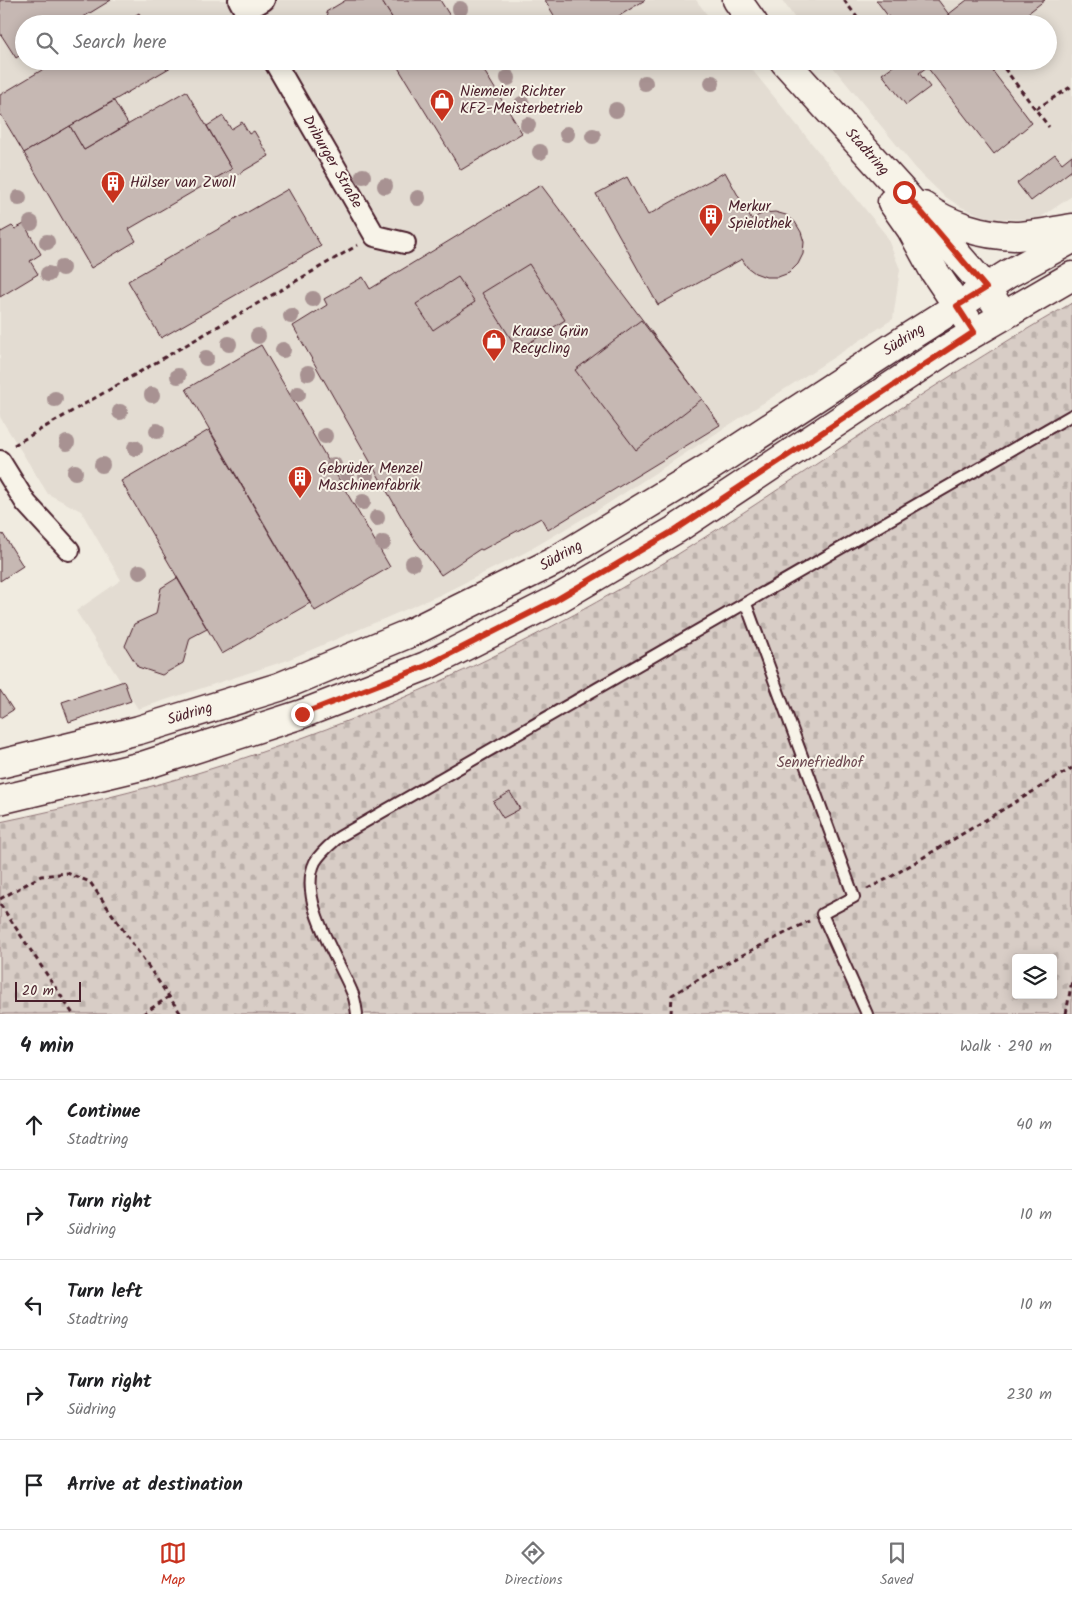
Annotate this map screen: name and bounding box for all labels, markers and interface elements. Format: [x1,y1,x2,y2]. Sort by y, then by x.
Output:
search box [15,15,1057,70]
text: Search here [73,28,167,58]
icon: search [33,29,61,57]
place label: Niemeier Richter KFZ-Meisterbetrieb [460,80,583,121]
shop icon: Niemeier Richter KFZ-Meisterbetrieb [429,88,455,122]
street label: Driburger Straße [296,111,369,213]
street label: Stadtring [839,123,895,181]
building icon: Hülser van Zwoll [100,170,126,204]
place label: Hülser van Zwoll [130,171,236,195]
route start [893,181,916,204]
place label: Merkur Spielothek [728,195,793,236]
building icon: Merkur Spielothek [698,203,724,237]
street label: Südring [878,317,930,363]
place label: Krause Grün Recycling [512,320,589,361]
shop icon: Krause Grün Recycling [481,328,507,362]
place label: Gebrüder Menzel Maschinenfabrik [318,457,423,498]
building icon: Gebrüder Menzel Maschinenfabrik [287,465,313,499]
street label: Südring [535,534,587,578]
street label: Südring [164,696,216,732]
route end [291,703,314,726]
park label: Sennefriedhof [777,751,865,775]
map controls [1012,954,1057,999]
button: layers [1012,954,1057,999]
scale bar [15,979,81,1002]
text: 20 m [22,980,54,1002]
text: 4 min [20,1030,74,1063]
text: Walk · 290 m [960,1034,1052,1059]
text: Continue [67,1097,140,1127]
icon: ahead [20,1111,48,1139]
text: 40 m [1016,1112,1052,1137]
text: Stadtring [67,1127,129,1152]
text: Turn right [67,1187,152,1217]
icon: right [20,1201,48,1229]
text: 10 m [1020,1202,1052,1227]
text: Südring [67,1217,116,1242]
text: Turn left [67,1277,142,1307]
icon: left [20,1291,48,1319]
text: 10 m [1020,1292,1052,1317]
text: Stadtring [67,1307,129,1332]
text: Turn right [67,1367,152,1397]
icon: right [20,1381,48,1409]
text: 230 m [1006,1382,1052,1407]
text: Südring [67,1397,116,1422]
text: Arrive at destination [67,1470,243,1500]
icon: arrive [20,1471,48,1499]
tab: Map [159,1539,187,1591]
tab: Directions [504,1539,562,1591]
tab: Saved [880,1539,913,1591]

